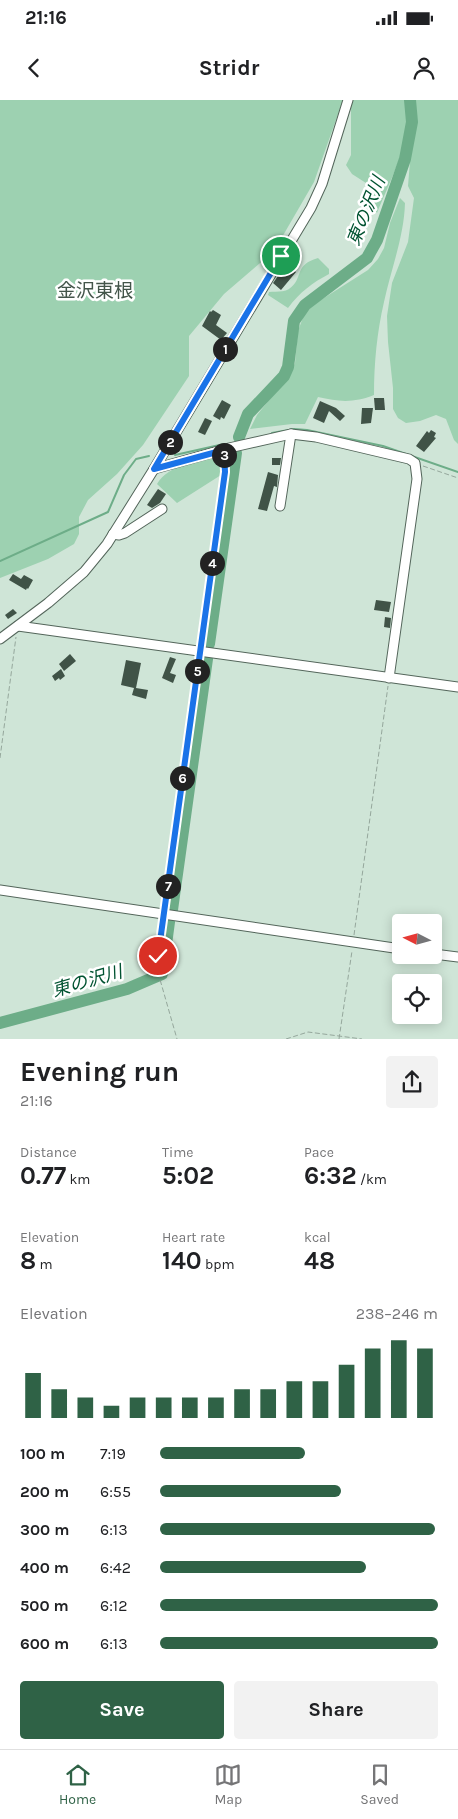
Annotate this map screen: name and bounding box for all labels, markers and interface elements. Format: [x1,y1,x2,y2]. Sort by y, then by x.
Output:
text: 21:16 [25,7,67,29]
icon: back [20,54,48,82]
icon: person [410,54,438,82]
text: Stridr [199,55,259,81]
water label: 東の沢川 [342,172,390,248]
pin [260,235,302,277]
icon: arrive [267,242,295,270]
district label: 金沢東根 [57,280,133,302]
pin: 1 [212,336,238,362]
text: 1 [223,341,228,358]
pin: 2 [158,430,182,454]
text: 2 [166,434,175,451]
pin: 3 [212,442,236,468]
text: 3 [220,447,229,464]
pin: 4 [200,550,224,576]
text: 4 [208,555,217,572]
pin: 5 [184,658,210,684]
text: 5 [193,663,202,680]
pin: 6 [170,766,194,790]
text: 6 [178,770,187,787]
pin: 7 [156,874,180,898]
text: 7 [165,878,172,895]
north arrow [392,914,442,964]
map controls [392,914,442,1024]
pin [137,935,179,977]
icon: check [144,942,172,970]
water label: 東の沢川 [49,960,127,1001]
button: locate [392,974,442,1024]
text: Evening run [20,1055,179,1088]
button: share [386,1056,438,1108]
text: 21:16 [20,1091,53,1110]
text: Distance [20,1144,77,1161]
text: Time [162,1144,193,1161]
text: Pace [304,1144,334,1161]
text: 0.77 [20,1161,66,1190]
text: 5:02 [162,1161,214,1190]
text: 6:32 [304,1161,357,1190]
text: km [66,1171,90,1188]
text: /km [357,1171,387,1188]
text: Elevation [20,1229,79,1246]
text: Heart rate [162,1229,225,1246]
text: kcal [304,1229,331,1246]
text: 8 [20,1246,36,1275]
text: 140 [162,1246,202,1275]
text: 48 [304,1246,335,1275]
text: m [36,1256,53,1273]
text: bpm [202,1256,235,1273]
text: Elevation [20,1304,88,1323]
text: 238–246 m [356,1304,438,1323]
text: 100 m [20,1444,65,1463]
text: 7:19 [100,1444,126,1463]
text: 200 m [20,1482,69,1501]
text: 6:55 [100,1482,131,1501]
text: 300 m [20,1520,69,1539]
text: 6:13 [100,1520,128,1539]
text: 400 m [20,1558,69,1577]
text: 6:42 [100,1558,131,1577]
text: 500 m [20,1596,69,1615]
text: 6:12 [100,1596,127,1615]
text: 600 m [20,1634,69,1653]
text: 6:13 [100,1634,128,1653]
button: Save [20,1681,224,1739]
button: Share [234,1681,438,1739]
tab: Home [59,1761,96,1808]
tab: Map [214,1761,242,1808]
tab: Saved [360,1761,399,1808]

